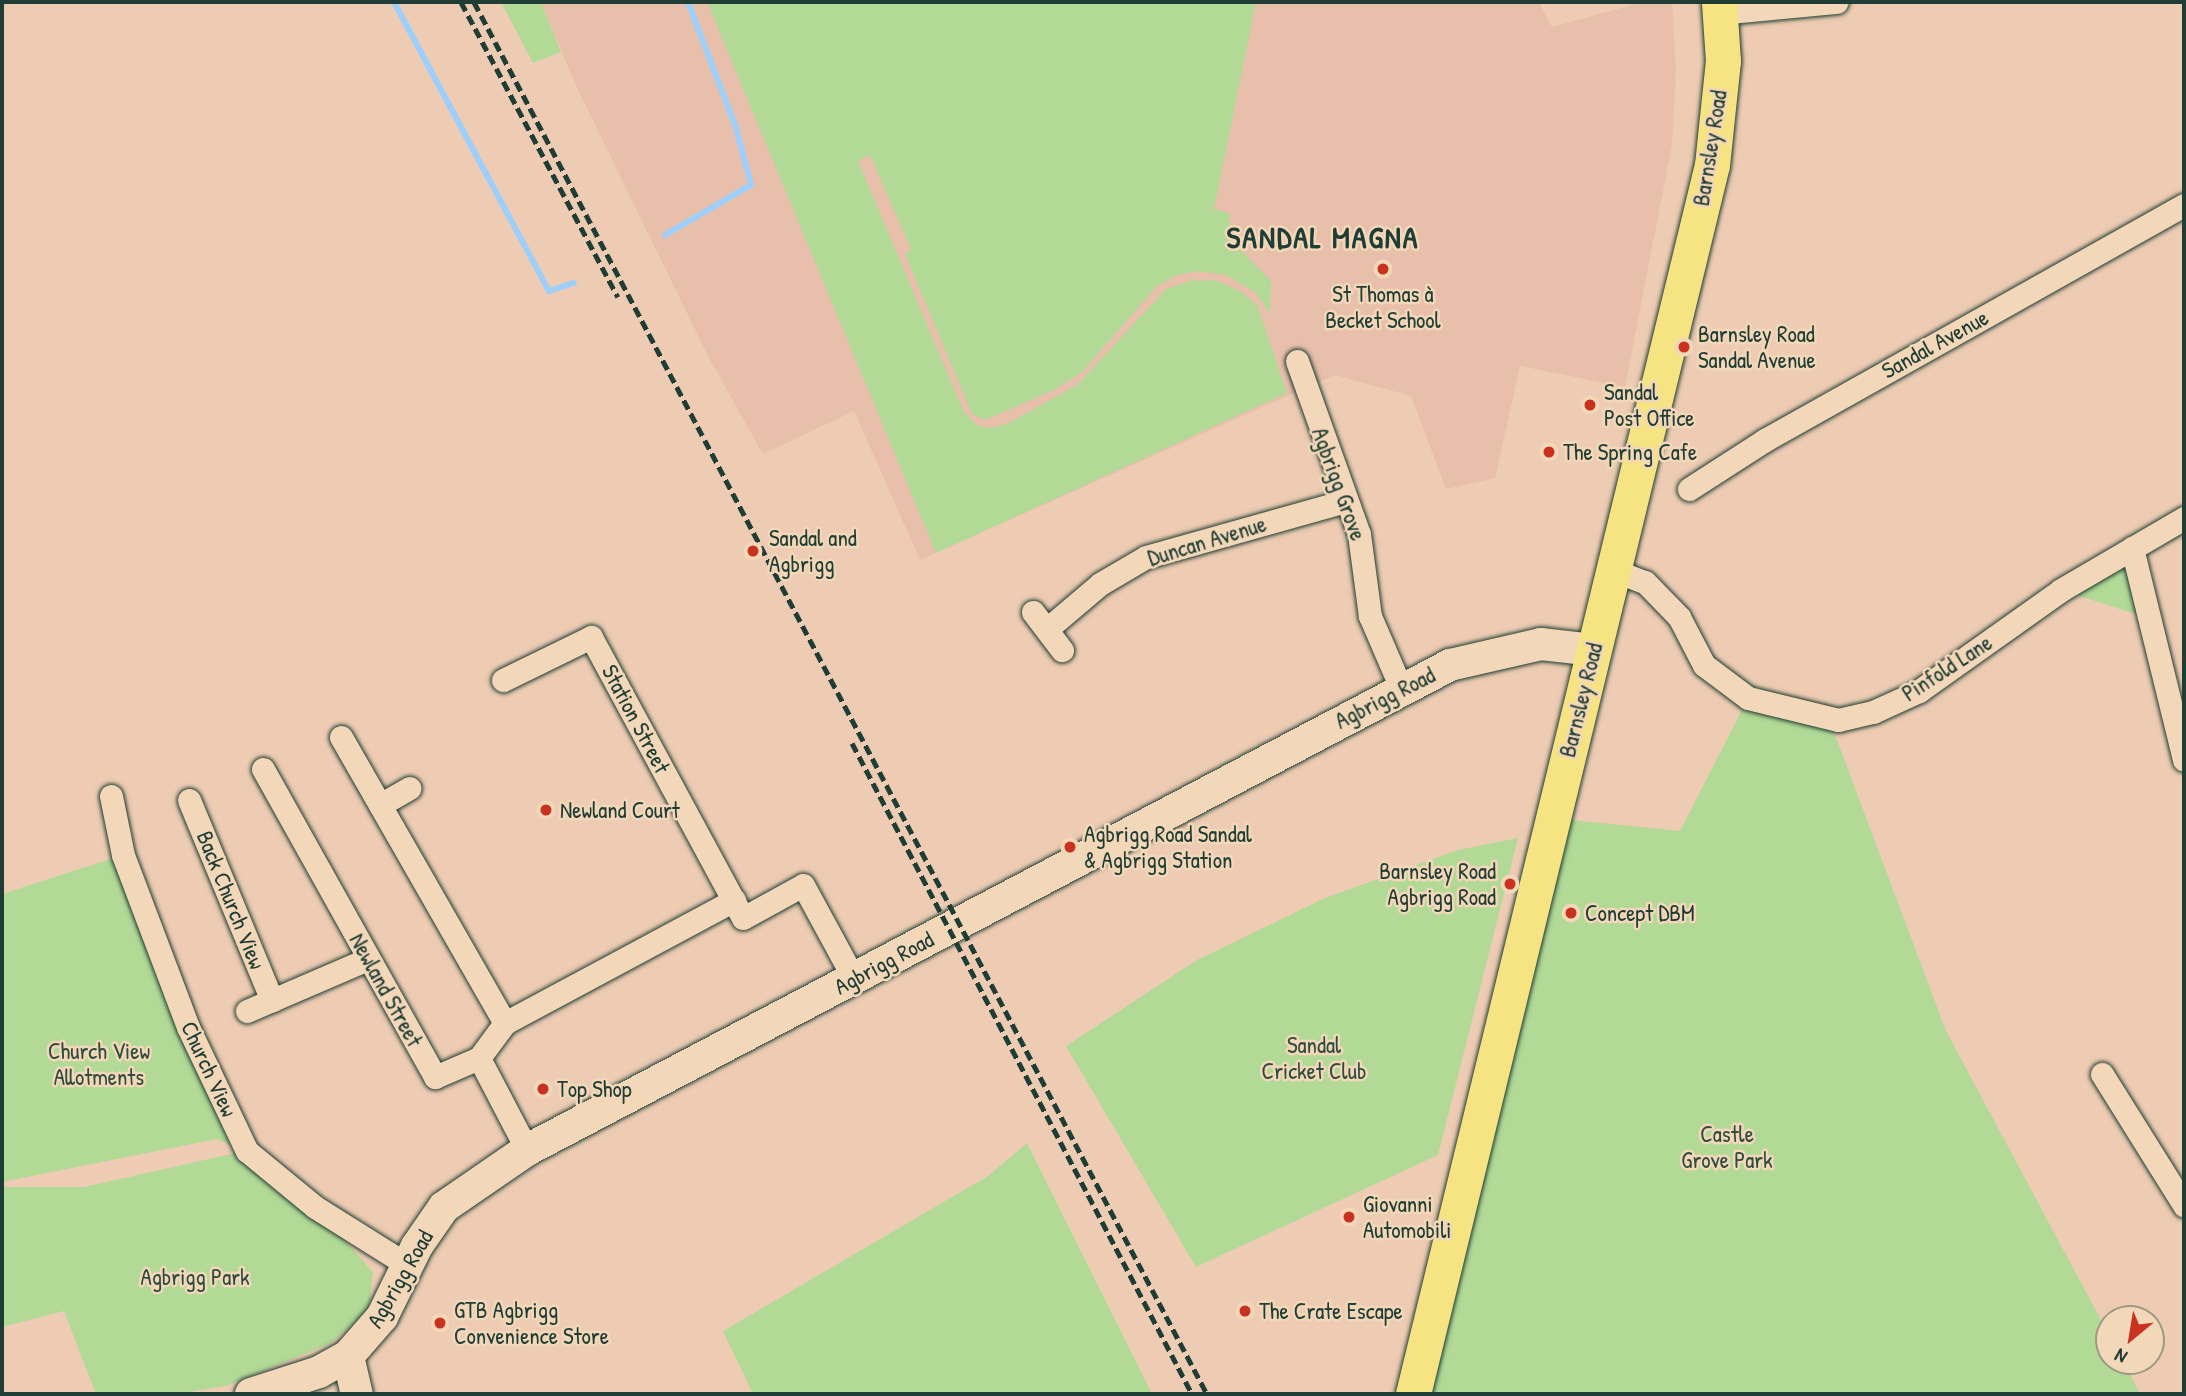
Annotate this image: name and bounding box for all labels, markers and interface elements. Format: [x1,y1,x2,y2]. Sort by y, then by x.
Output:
street label: Barnsley Road [1687,88,1733,208]
district label: SANDAL MAGNA [1228,219,1418,255]
marker: St Thomas à Becket School [1375,261,1391,277]
place label: St Thomas à Becket School [1325,280,1441,334]
street label: Sandal Avenue [1877,303,1993,385]
place label: Barnsley Road Sandal Avenue [1698,320,1816,374]
marker: Barnsley Road Sandal Avenue [1676,339,1692,355]
place label: Sandal Post Office [1604,378,1694,432]
marker: Sandal Post Office [1582,397,1598,413]
street label: Agbrigg Grove [1306,424,1372,544]
place label: The Spring Cafe [1563,438,1697,466]
marker: The Spring Cafe [1541,444,1557,460]
street label: Duncan Avenue [1144,510,1270,572]
place label: Sandal and Agbrigg [769,524,857,578]
marker: Sandal and Agbrigg [743,541,763,561]
street label: Pinfold Lane [1897,629,1997,707]
street label: Barnsley Road [1553,640,1609,760]
street label: Station Street [596,660,676,778]
street label: Agbrigg Road [1330,661,1440,735]
place label: Newland Court [560,796,680,824]
marker: Newland Court [538,802,554,818]
place label: Agbrigg Road Sandal & Agbrigg Station [1084,820,1252,874]
street label: Back Church View [191,827,271,973]
marker: Agbrigg Road Sandal & Agbrigg Station [1062,839,1078,855]
place label: Barnsley Road Agbrigg Road [1379,857,1496,911]
marker: Barnsley Road Agbrigg Road [1502,876,1518,892]
place label: Concept DBM [1585,899,1695,927]
marker: Concept DBM [1563,905,1579,921]
street label: Agbrigg Road [830,925,938,1001]
street label: Newland Street [344,928,428,1052]
street label: Church View [175,1017,243,1121]
park label: Sandal Cricket Club [1262,1031,1366,1085]
park label: Church View Allotments [48,1037,150,1091]
place label: Top Shop [557,1075,631,1103]
marker: Top Shop [535,1081,551,1097]
park label: Castle Grove Park [1681,1120,1773,1174]
place label: Giovanni Automobili [1363,1190,1451,1244]
marker: Giovanni Automobili [1341,1209,1357,1225]
street label: Agbrigg Road [361,1225,439,1333]
park label: Agbrigg Park [140,1263,250,1291]
place label: GTB Agbrigg Convenience Store [454,1296,609,1350]
place label: The Crate Escape [1259,1297,1403,1325]
marker: The Crate Escape [1237,1303,1253,1319]
north arrow [2095,1305,2165,1375]
marker: GTB Agbrigg Convenience Store [432,1315,448,1331]
text: N [2110,1343,2131,1370]

